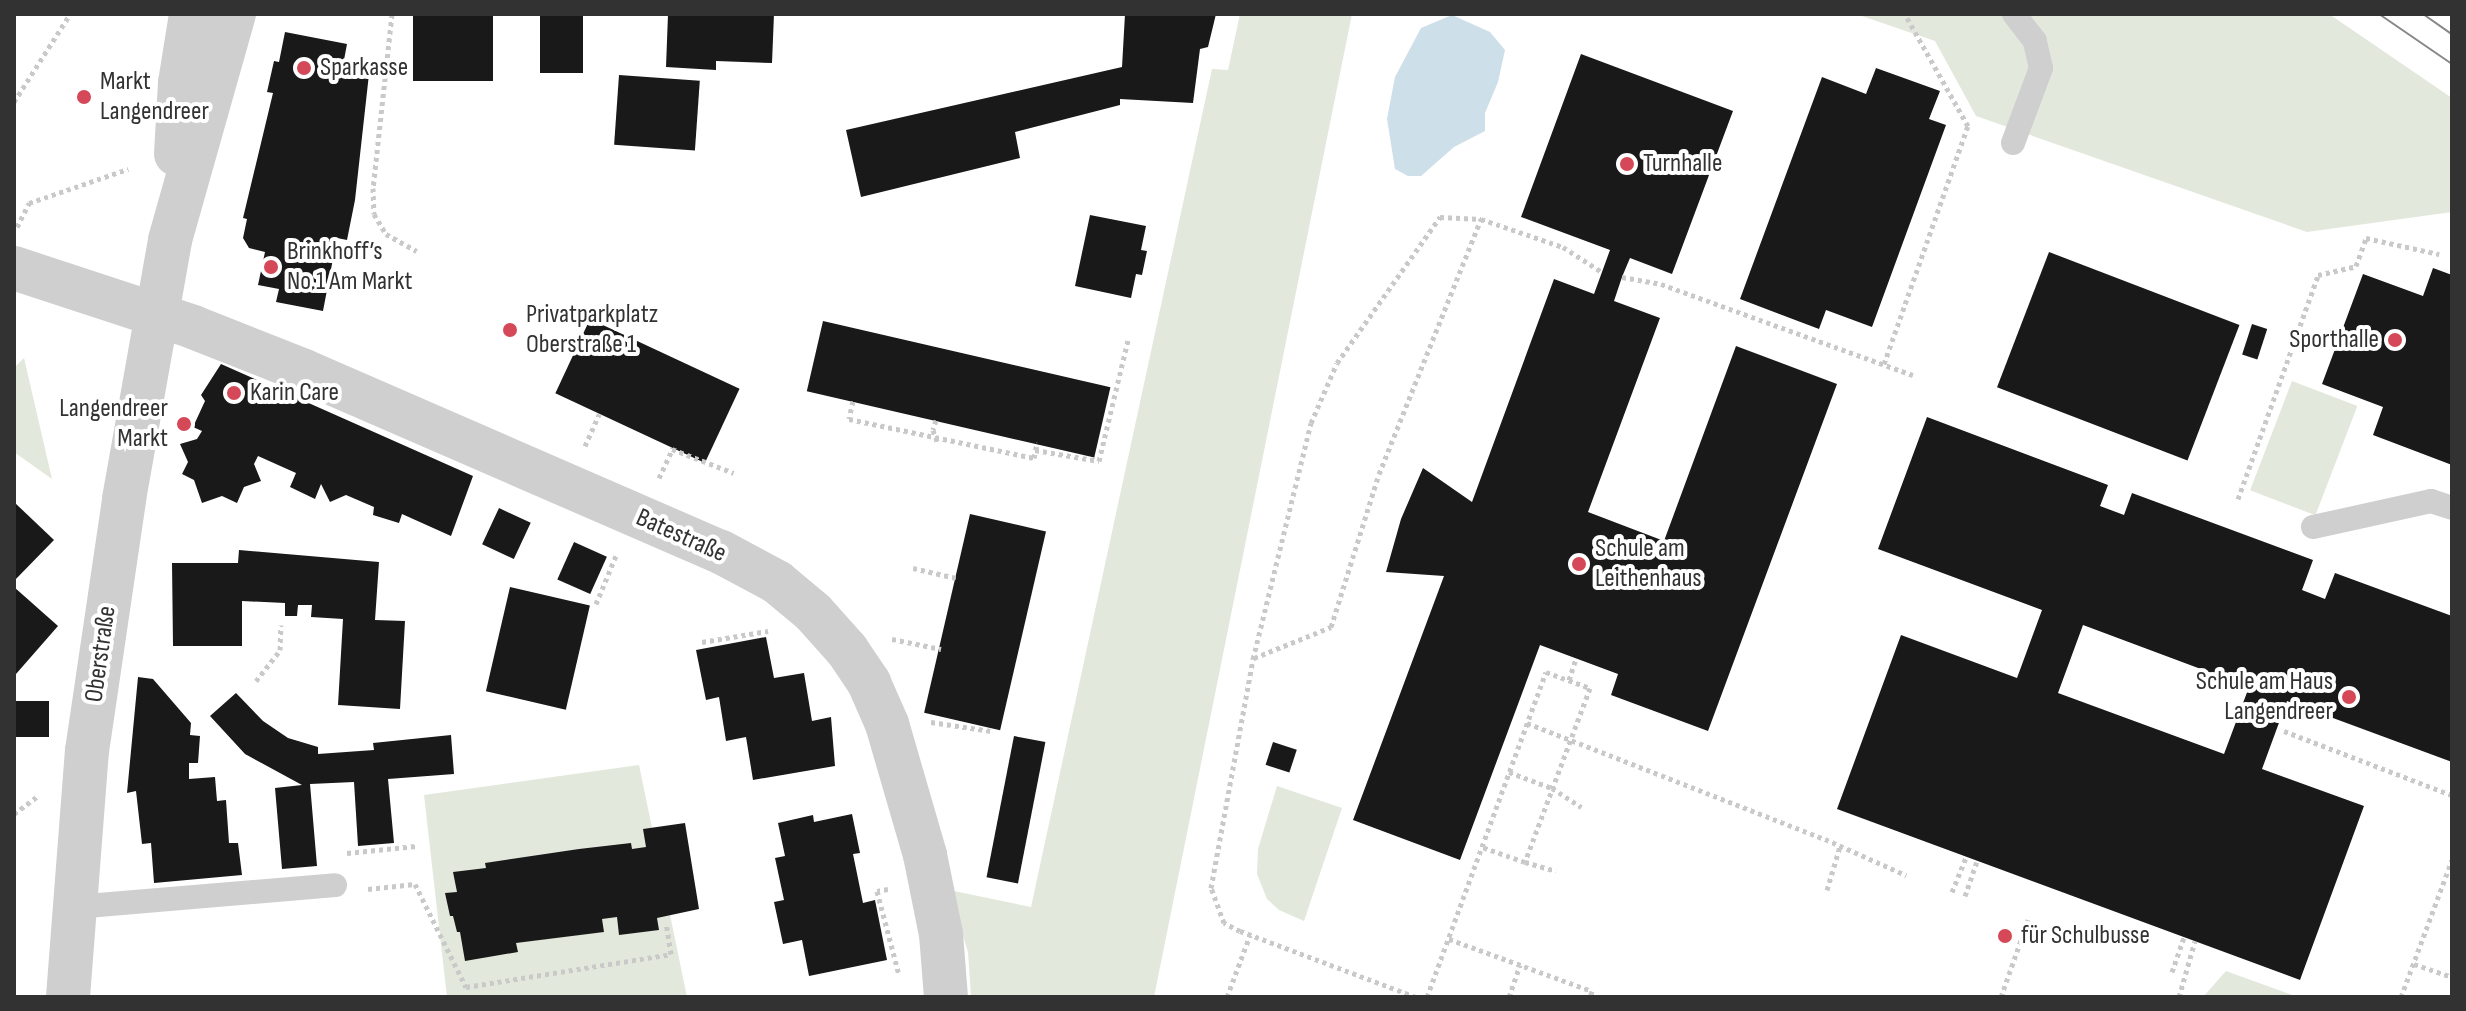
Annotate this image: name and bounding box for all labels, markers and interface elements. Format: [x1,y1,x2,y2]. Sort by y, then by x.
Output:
place label: Sparkasse [320,52,408,84]
marker: Sparkasse [295,59,313,77]
place label: Markt Langendreer [100,66,209,128]
marker: Markt Langendreer [75,88,93,106]
place label: Turnhalle [1643,148,1722,180]
marker: Turnhalle [1618,155,1636,173]
place label: Brinkhoff’s No.1 Am Markt [287,236,412,298]
marker: Brinkhoff’s No.1 Am Markt [262,258,280,276]
place label: Privatparkplatz Oberstraße 1 [526,299,658,360]
marker: Privatparkplatz Oberstraße 1 [501,321,519,339]
place label: Sporthalle [2289,324,2379,356]
marker: Sporthalle [2386,331,2404,349]
place label: Karin Care [250,377,339,409]
marker: Karin Care [225,384,243,402]
place label: Langendreer Markt [59,393,168,454]
marker: Langendreer Markt [175,415,193,433]
street label: Batestraße [631,502,731,570]
place label: Schule am Leithenhaus [1595,533,1702,594]
marker: Schule am Leithenhaus [1570,555,1588,573]
street label: Oberstraße [79,604,123,704]
place label: Schule am Haus Langendreer [2196,666,2333,728]
marker: Schule am Haus Langendreer [2340,688,2358,706]
place label: für Schulbusse [2021,920,2150,952]
marker: für Schulbusse [1996,927,2014,945]

